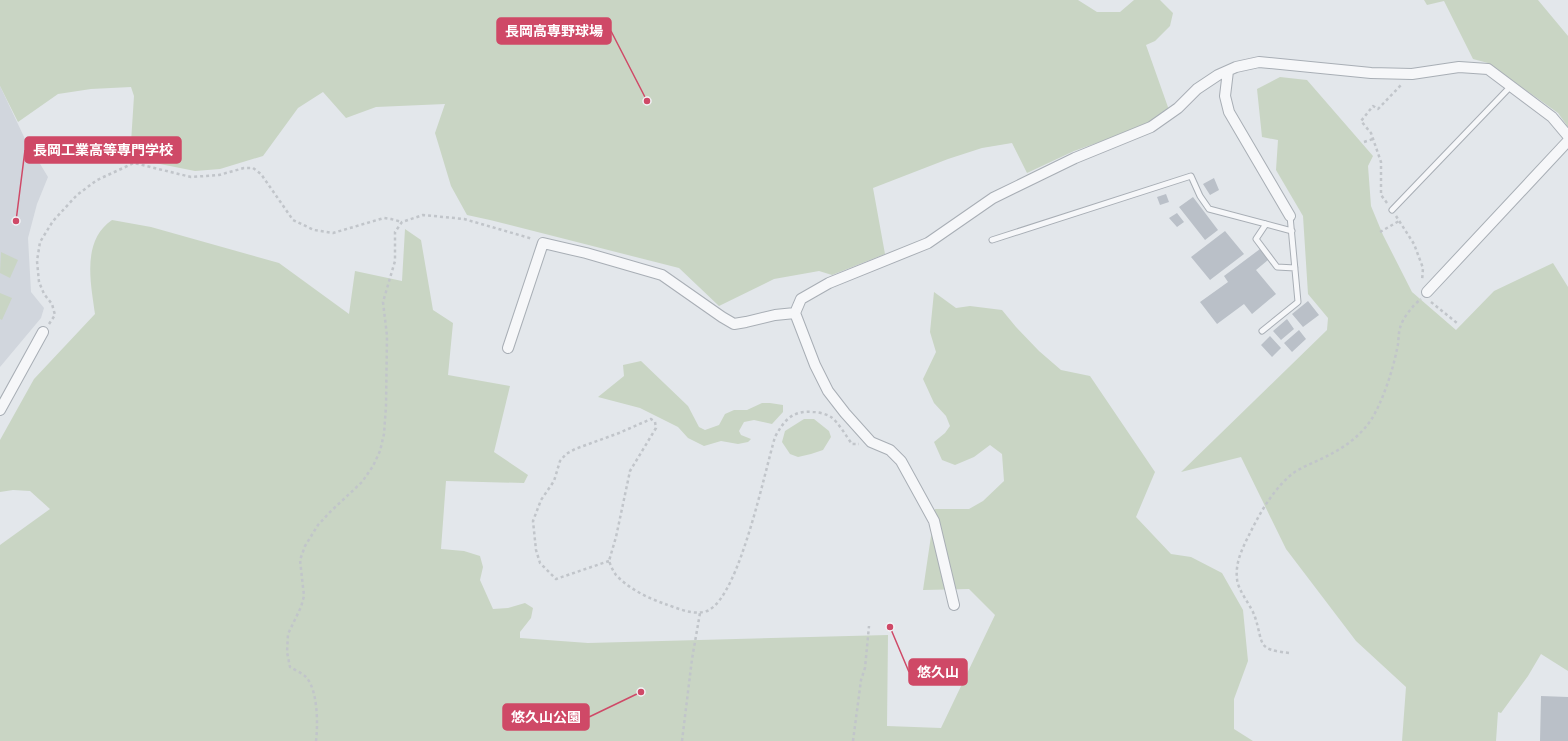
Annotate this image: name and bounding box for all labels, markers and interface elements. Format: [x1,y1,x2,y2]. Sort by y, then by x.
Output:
callout: 長岡高専野球場 [497,18,611,44]
text: 長岡高専野球場 [505,23,603,40]
callout: 長岡工業高等専門学校 [25,137,181,163]
text: 長岡工業高等専門学校 [33,142,173,159]
callout: 悠久山 [909,659,967,685]
text: 悠久山 [917,664,959,681]
callout: 悠久山公園 [503,704,589,730]
text: 悠久山公園 [511,709,581,726]

